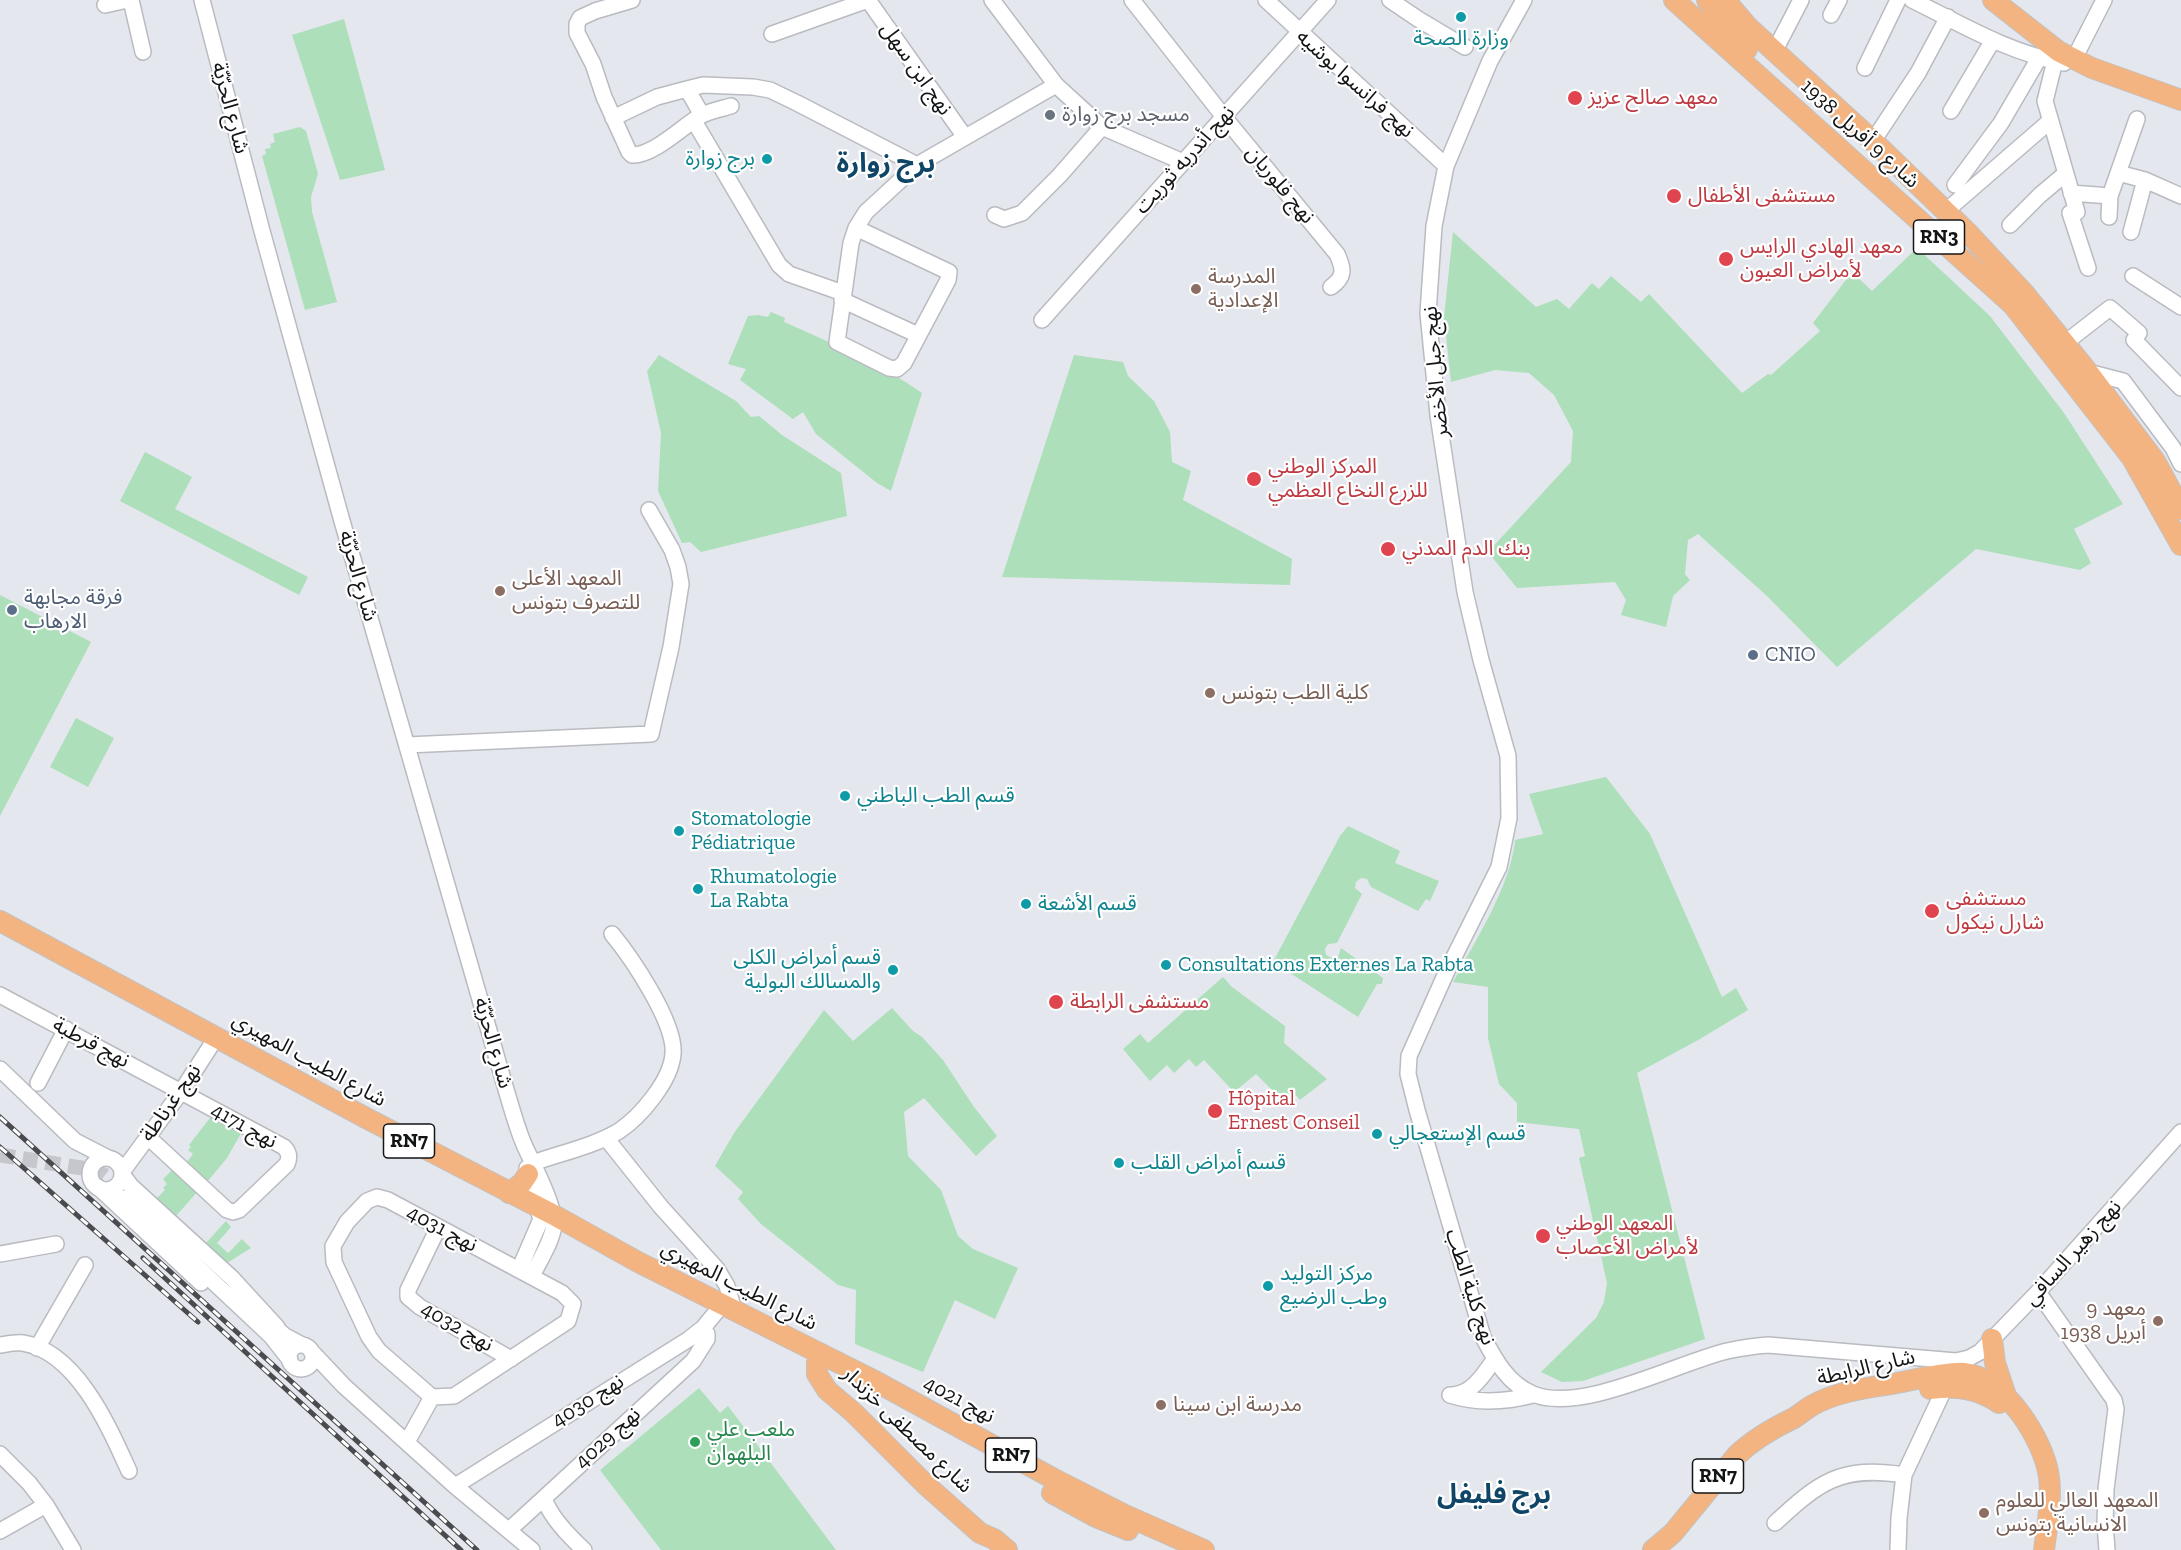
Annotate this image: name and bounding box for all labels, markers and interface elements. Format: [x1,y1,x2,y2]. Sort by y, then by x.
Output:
marker: وزارة الصحة [1454,10,1468,24]
street label: نهج ابن سهل [875,18,957,120]
street label: نهج فرانسوا بوشيه [1291,24,1419,144]
place label: وزارة الصحة [1413,26,1509,52]
street label: شارع الحرّيّة [206,59,254,157]
street label: شارع 9 أفريل 1938 [1796,74,1924,194]
place label: معهد صالح عزيز [1588,85,1718,111]
marker: معهد صالح عزيز [1566,89,1584,107]
street label: نهج أندريه ثوريت [1130,101,1240,219]
place label: مسجد برج زوارة [1062,102,1190,128]
marker: مسجد برج زوارة [1043,108,1057,122]
street label: نهج فلوريان [1240,141,1320,229]
place label: برج زوارة [685,146,755,172]
district label: برج زوارة [837,148,935,180]
marker: برج زوارة [760,152,774,166]
place label: مستشفى الأطفال [1688,183,1836,209]
marker: مستشفى الأطفال [1665,187,1683,205]
road number: RN3 [1914,220,1964,254]
place label: معهد الهادي الرايس لأمراض العيون [1740,234,1903,284]
marker: معهد الهادي الرايس لأمراض العيون [1717,250,1735,268]
place label: المدرسة الإعدادية [1208,264,1278,314]
marker: المدرسة الإعدادية [1189,282,1203,296]
street label: نهج جبل الأخضر [1418,305,1454,439]
place label: المركز الوطني للزرع النخاع العظمي [1268,454,1428,504]
marker: المركز الوطني للزرع النخاع العظمي [1245,470,1263,488]
street label: شارع الحرّيّة [333,527,383,625]
place label: بنك الدم المدني [1402,536,1530,562]
marker: بنك الدم المدني [1379,540,1397,558]
place label: المعهد الأعلى للتصرف بتونس [512,566,640,616]
marker: المعهد الأعلى للتصرف بتونس [493,584,507,598]
place label: فرقة مجابهة الارهاب [24,585,122,635]
marker: فرقة مجابهة الارهاب [5,603,19,617]
place label: CNIO [1765,642,1816,668]
marker: CNIO [1746,648,1760,662]
place label: كلية الطب بتونس [1222,680,1369,706]
marker: كلية الطب بتونس [1203,686,1217,700]
place label: قسم الطب الباطني [857,783,1015,809]
marker: قسم الطب الباطني [838,789,852,803]
place label: Stomatologie Pédiatrique [691,806,811,856]
marker: Stomatologie Pédiatrique [672,824,686,838]
place label: Rhumatologie La Rabta [710,864,837,914]
marker: Rhumatologie La Rabta [691,882,705,896]
place label: مستشفى شارل نيكول [1946,886,2044,936]
place label: قسم الأشعة [1038,891,1137,917]
marker: قسم الأشعة [1019,897,1033,911]
marker: مستشفى شارل نيكول [1923,902,1941,920]
place label: قسم أمراض الكلى والمسالك البولية [733,945,881,995]
place label: Consultations Externes La Rabta [1178,952,1473,978]
marker: Consultations Externes La Rabta [1159,958,1173,972]
marker: قسم أمراض الكلى والمسالك البولية [886,963,900,977]
place label: مستشفى الرابطة [1070,989,1209,1015]
marker: مستشفى الرابطة [1047,993,1065,1011]
street label: شارع الحرّيّة [468,994,518,1092]
street label: شارع الطيب المهيري [228,1007,390,1113]
street label: نهج قرطبة [48,1012,134,1074]
street label: نهج غرناطة [135,1059,207,1147]
place label: Hôpital Ernest Conseil [1228,1086,1360,1136]
street label: نهج 4171 [207,1098,281,1154]
marker: Hôpital Ernest Conseil [1206,1102,1224,1120]
place label: قسم الإستعجالي [1389,1121,1526,1147]
road number: RN7 [384,1124,434,1158]
marker: قسم الإستعجالي [1370,1127,1384,1141]
place label: قسم أمراض القلب [1131,1150,1286,1176]
marker: قسم أمراض القلب [1112,1156,1126,1170]
street label: نهج زهير السافي [2019,1195,2127,1311]
street label: نهج 4031 [402,1200,482,1258]
place label: المعهد الوطني لأمراض الأعصاب [1556,1211,1699,1261]
street label: نهج كلية الطب [1439,1226,1501,1348]
marker: المعهد الوطني لأمراض الأعصاب [1534,1227,1552,1245]
street label: شارع الطيب المهيري [657,1236,821,1336]
place label: مركز التوليد وطب الرضيع [1280,1261,1387,1311]
marker: مركز التوليد وطب الرضيع [1261,1279,1275,1293]
street label: نهج 4032 [416,1296,498,1358]
place label: معهد 9 أبريل 1938 [2061,1296,2146,1346]
marker: معهد 9 أبريل 1938 [2151,1314,2165,1328]
street label: شارع الرابطة [1815,1345,1917,1391]
street label: شارع مصطفى خزندار [836,1361,978,1499]
street label: نهج 4030 [547,1369,629,1433]
street label: نهج 4021 [919,1371,999,1429]
place label: مدرسة ابن سينا [1173,1392,1302,1418]
marker: مدرسة ابن سينا [1154,1398,1168,1412]
street label: نهج 4029 [570,1402,646,1474]
place label: ملعب علي البلهوان [707,1417,795,1467]
marker: ملعب علي البلهوان [688,1435,702,1449]
road number: RN7 [986,1438,1036,1472]
road number: RN7 [1692,1459,1744,1493]
district label: برج فليفل [1437,1479,1551,1511]
place label: المعهد العالي للعلوم الانسانية بتونس [1996,1488,2158,1538]
marker: المعهد العالي للعلوم الانسانية بتونس [1977,1506,1991,1520]

